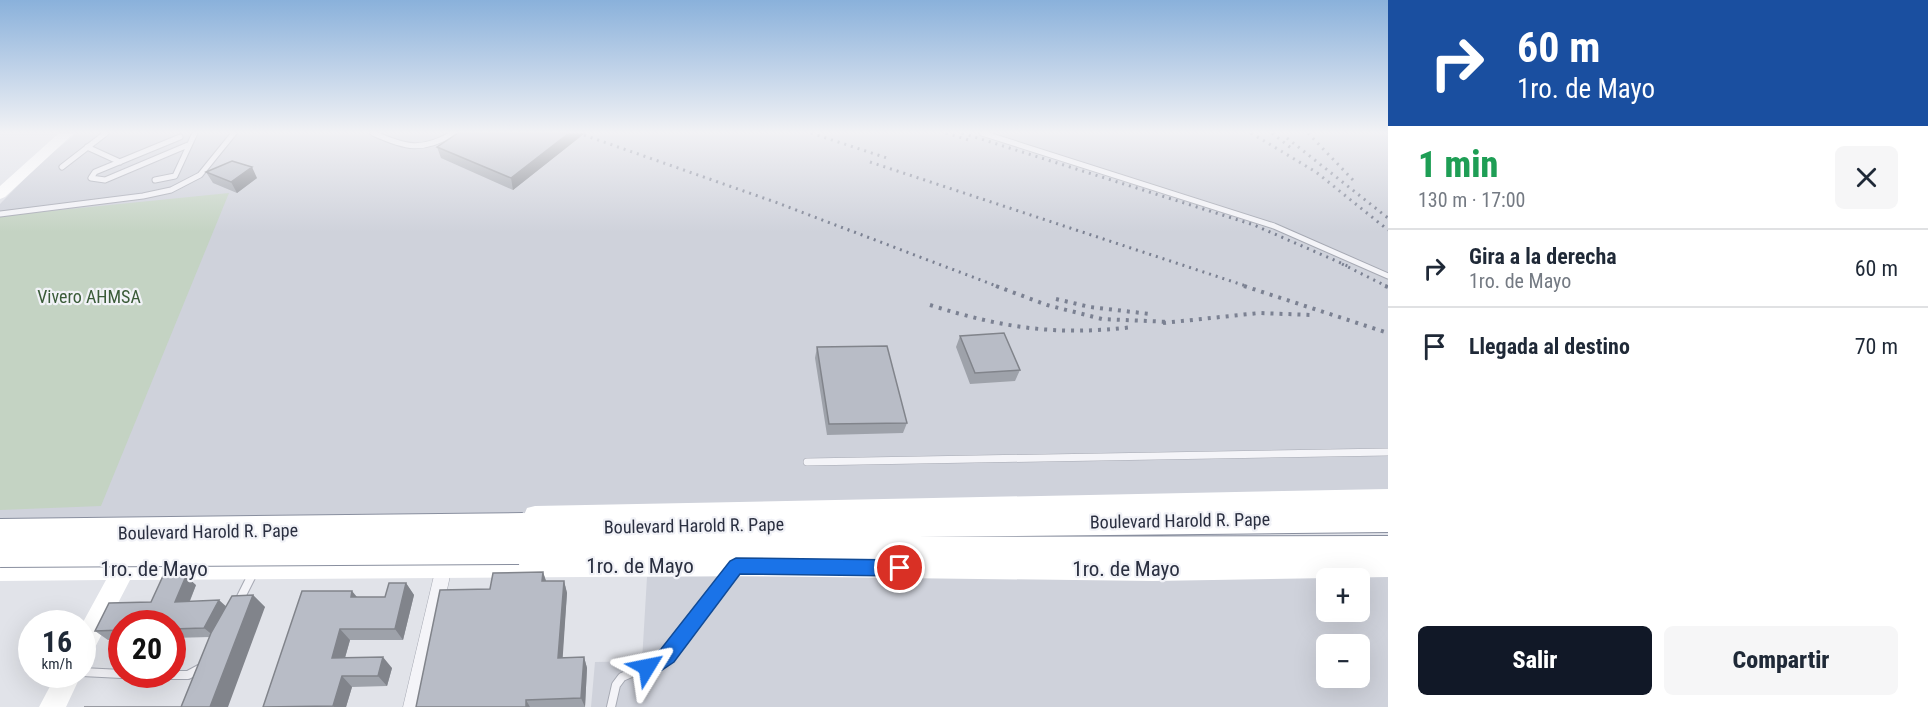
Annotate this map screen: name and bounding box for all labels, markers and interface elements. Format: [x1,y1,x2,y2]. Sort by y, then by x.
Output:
text: 60 m [1517,23,1600,72]
icon: right [1418,24,1496,102]
text: 1ro. de Mayo [1517,73,1655,105]
text: 1 min [1418,144,1498,186]
button: close [1835,146,1898,209]
text: 130 m · 17:00 [1418,188,1525,212]
text: Gira a la derecha [1469,244,1617,269]
icon: right [1418,252,1451,285]
text: 60 m [1855,256,1898,281]
text: 1ro. de Mayo [1469,269,1571,293]
park label: Vivero AHMSA [37,286,141,307]
icon: arrive [1418,330,1451,363]
text: Llegada al destino [1469,334,1630,359]
text: 70 m [1855,334,1898,359]
street label: Boulevard Harold R. Pape [1090,508,1270,533]
street label: Boulevard Harold R. Pape [604,513,784,538]
street label: Boulevard Harold R. Pape [118,519,298,544]
pin [874,542,925,593]
icon: arrive [883,551,916,584]
street label: 1ro. de Mayo [586,554,694,578]
street label: 1ro. de Mayo [100,557,208,581]
street label: 1ro. de Mayo [1072,557,1180,581]
map controls [1316,568,1370,688]
button: + [1316,568,1370,622]
speed limit sign: 20 [108,610,186,688]
text: 16 [42,624,72,659]
button: Salir [1418,626,1652,695]
button: Compartir [1664,626,1898,695]
button: − [1316,634,1370,688]
position arrow [615,635,679,699]
text: km/h [42,655,72,673]

